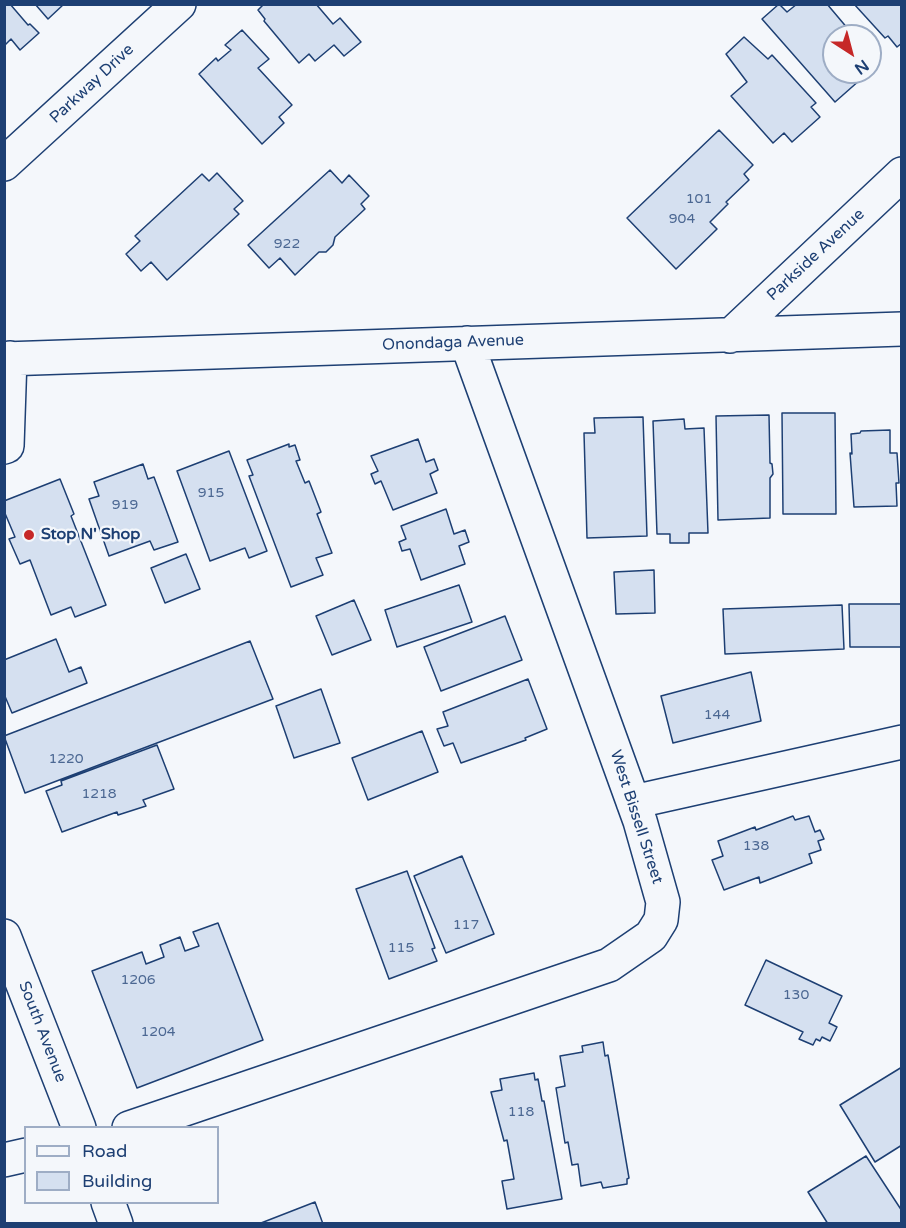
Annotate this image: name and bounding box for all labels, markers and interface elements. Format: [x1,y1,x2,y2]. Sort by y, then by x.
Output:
north arrow [822,24,882,84]
street label: Parkway Drive [46,40,138,128]
text: N [850,55,872,79]
house number: 101 [686,191,712,207]
street label: Parkside Avenue [763,205,869,305]
house number: 904 [669,211,695,227]
house number: 922 [274,236,300,252]
street label: Onondaga Avenue [382,331,524,355]
house number: 915 [198,485,224,501]
house number: 919 [112,497,138,513]
place label: Stop N' Shop [41,525,140,545]
marker: Stop N' Shop [22,528,36,542]
house number: 144 [704,707,730,723]
street label: West Bissell Street [605,748,667,886]
house number: 1220 [48,751,84,767]
house number: 1218 [81,786,117,802]
house number: 138 [743,838,769,854]
house number: 117 [453,917,479,933]
house number: 115 [388,940,414,956]
house number: 1206 [120,972,156,988]
street label: South Avenue [14,979,70,1085]
house number: 130 [783,987,809,1003]
house number: 1204 [140,1024,176,1040]
house number: 118 [508,1104,534,1120]
legend [24,1126,219,1204]
text: Road [82,1140,127,1162]
text: Building [82,1170,152,1192]

